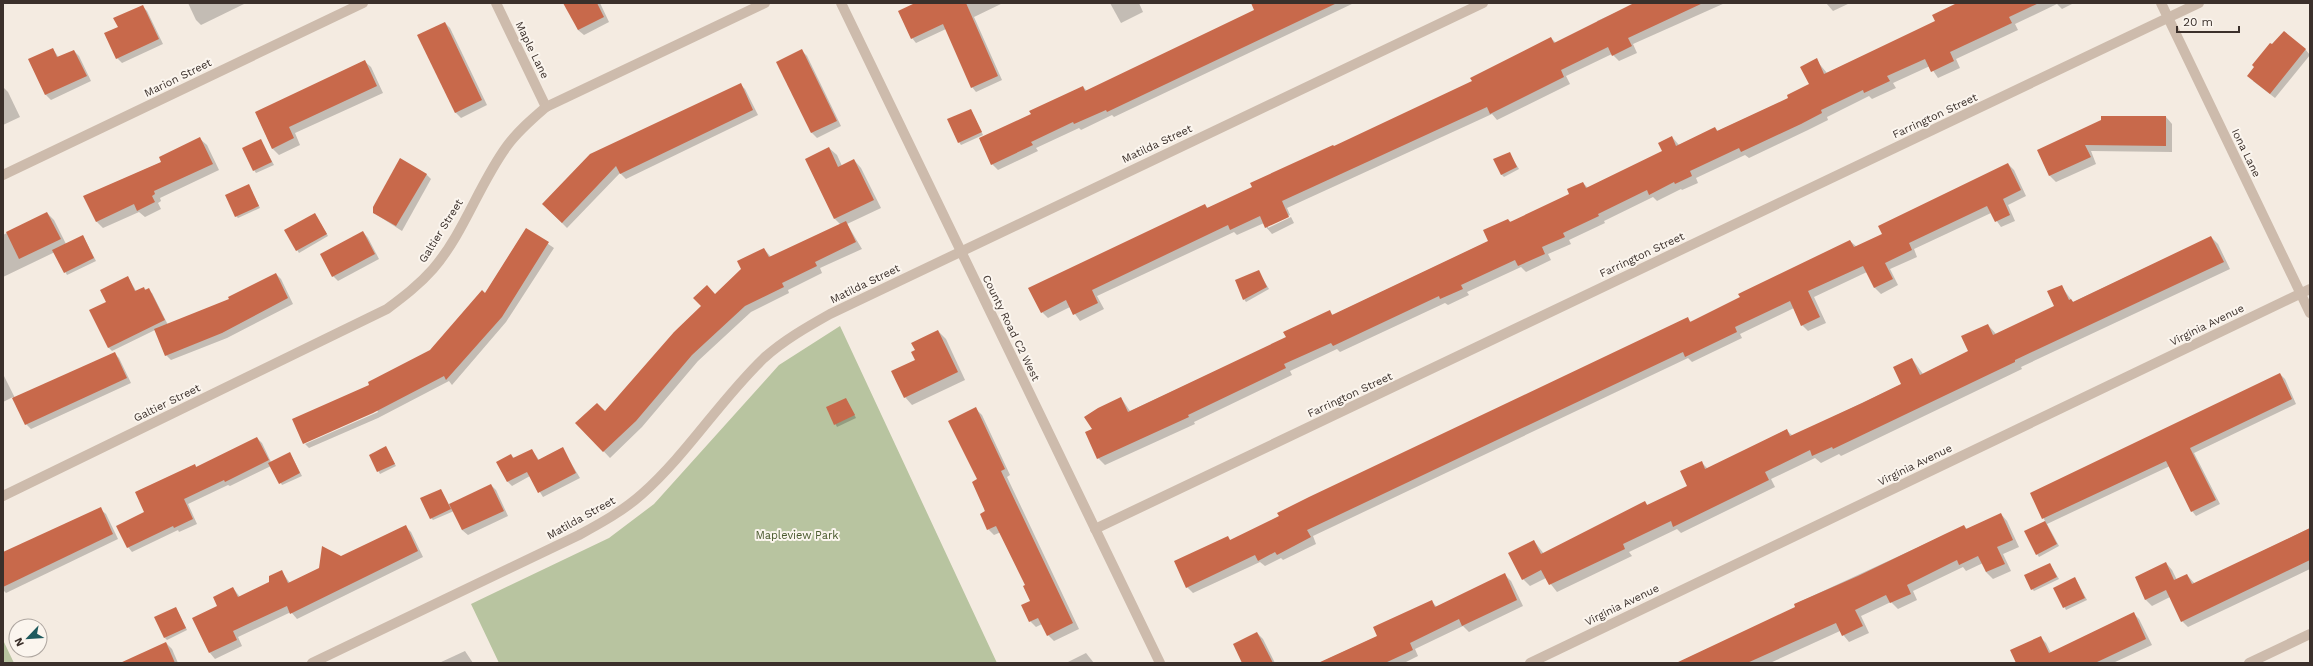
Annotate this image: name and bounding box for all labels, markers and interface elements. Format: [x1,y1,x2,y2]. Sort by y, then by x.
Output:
scale bar [2177,8,2239,34]
text: 20 m [2183,15,2213,29]
street label: Maple Lane [513,19,551,81]
street label: Marion Street [142,56,214,100]
street label: Farrington Street [1891,91,1980,141]
street label: Matilda Street [1120,122,1195,166]
street label: Iona Lane [2229,127,2263,179]
street label: Galtier Street [416,197,466,265]
street label: Farrington Street [1598,230,1687,280]
street label: Matilda Street [828,261,902,306]
street label: County Road C2 West [980,273,1043,384]
street label: Virginia Avenue [2168,301,2246,349]
street label: Farrington Street [1306,370,1395,420]
street label: Galtier Street [132,381,203,425]
street label: Virginia Avenue [1876,441,1954,489]
street label: Matilda Street [545,494,618,542]
park label: Mapleview Park [755,529,839,542]
street label: Virginia Avenue [1583,581,1661,629]
north arrow [8,618,48,658]
text: N [12,636,27,648]

